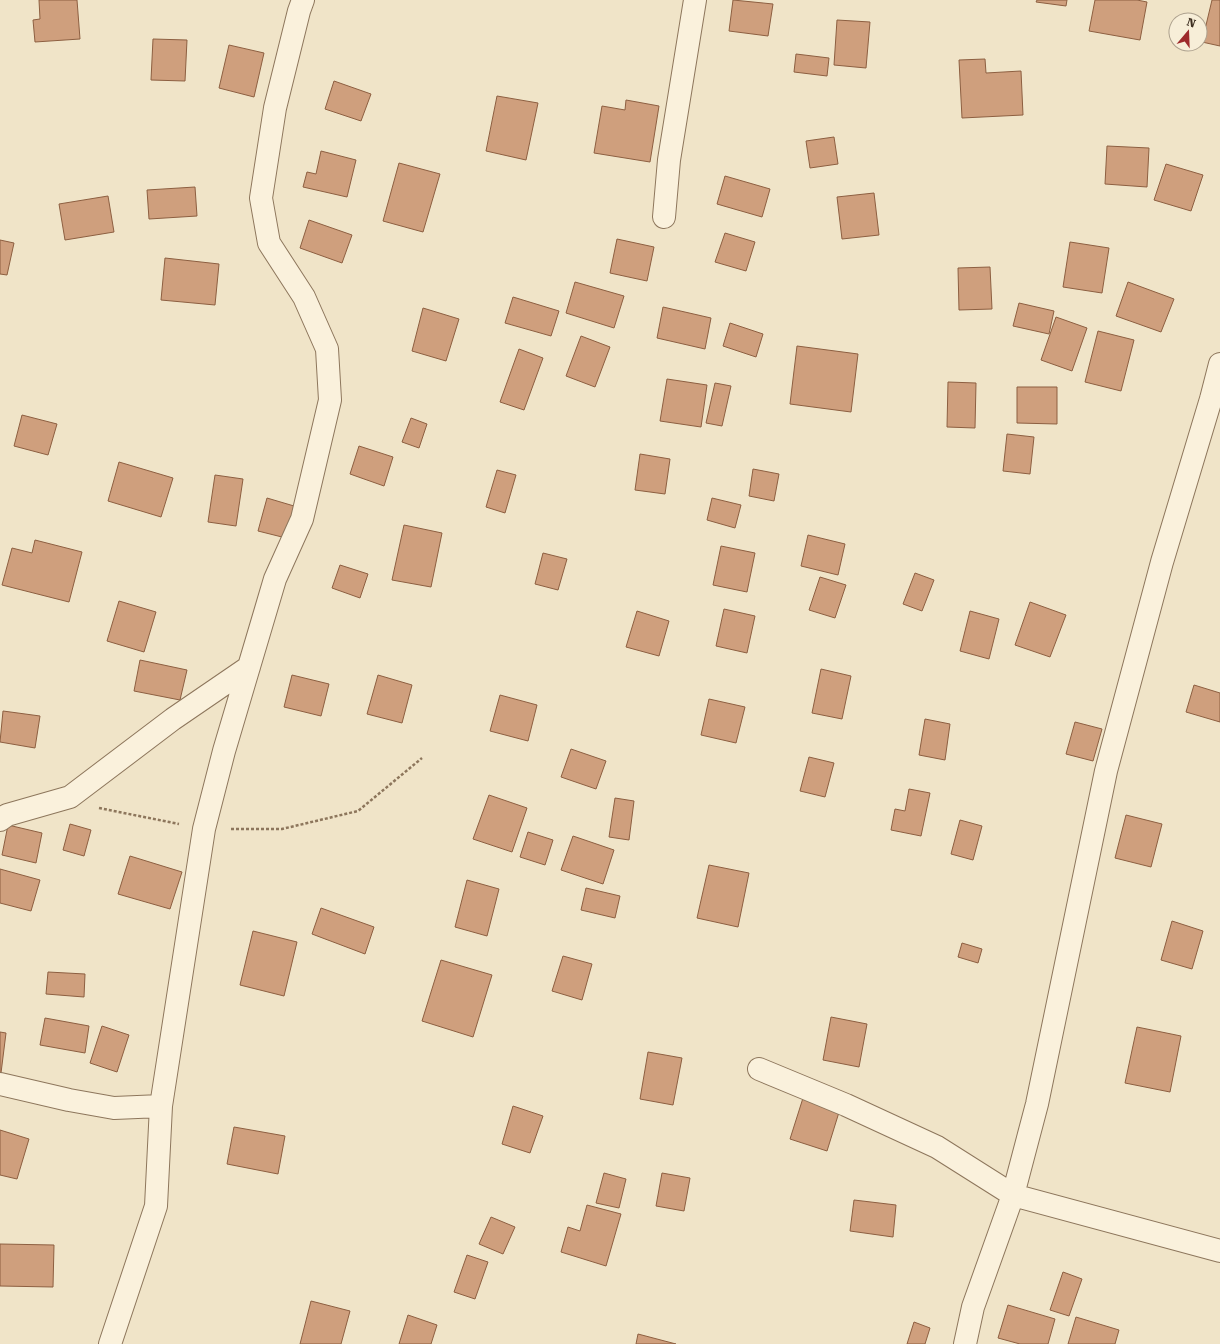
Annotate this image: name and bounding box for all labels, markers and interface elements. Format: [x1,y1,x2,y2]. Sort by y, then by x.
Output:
north arrow [1168,12,1208,52]
text: N [1185,15,1198,31]

